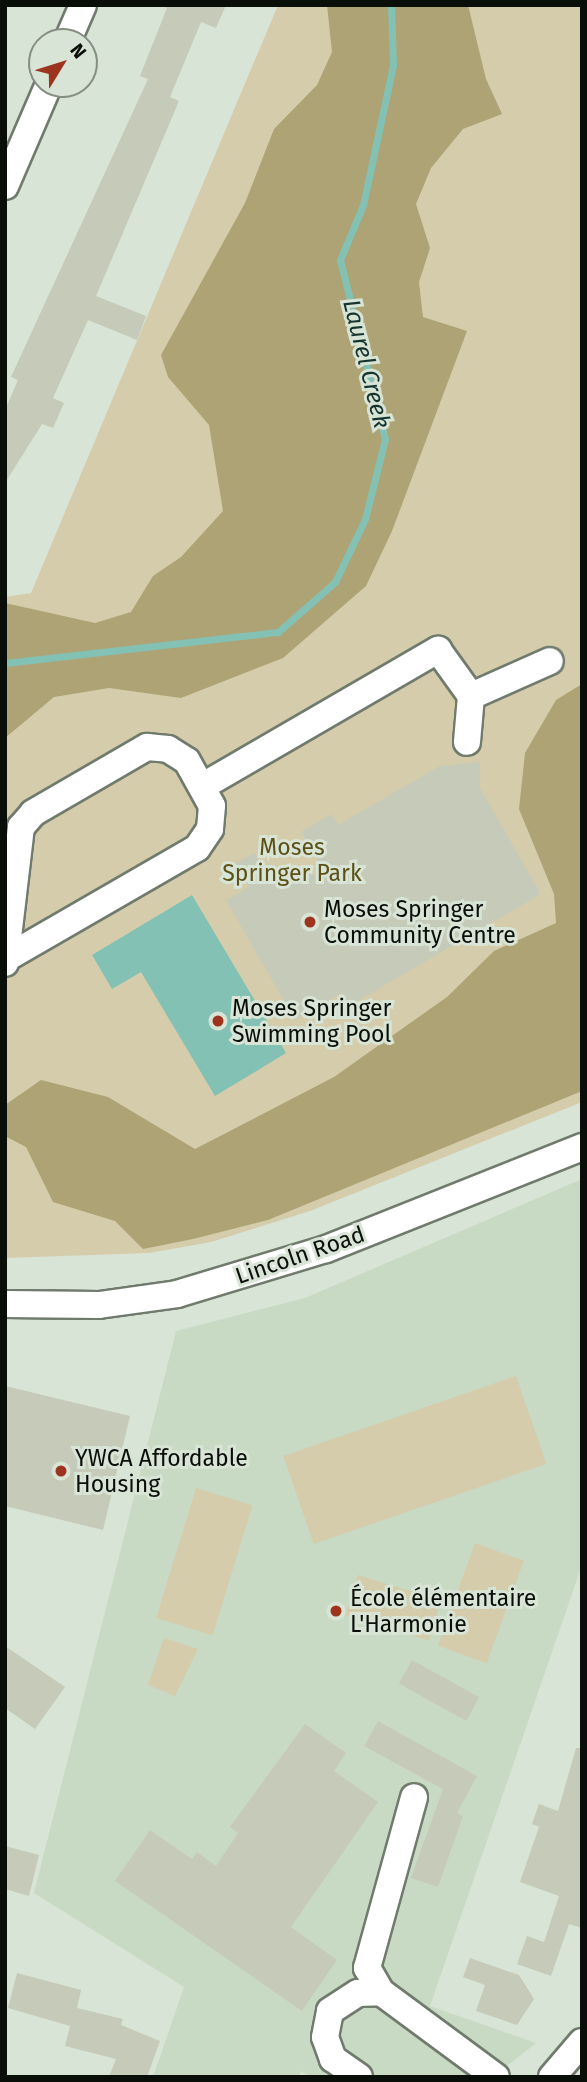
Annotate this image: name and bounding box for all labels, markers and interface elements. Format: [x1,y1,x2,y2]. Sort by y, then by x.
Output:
north arrow [28,28,98,98]
text: N [65,39,91,63]
water label: Laurel Creek [336,297,396,431]
park label: Moses Springer Park [222,833,362,887]
place label: Moses Springer Community Centre [324,895,516,949]
marker: Moses Springer Community Centre [302,914,318,930]
place label: Moses Springer Swimming Pool [232,994,391,1048]
marker: Moses Springer Swimming Pool [210,1013,226,1029]
street label: Lincoln Road [232,1220,368,1290]
place label: YWCA Affordable Housing [75,1444,248,1498]
marker: YWCA Affordable Housing [53,1463,69,1479]
place label: École élémentaire L'Harmonie [350,1584,536,1638]
marker: École élémentaire L'Harmonie [328,1603,344,1619]

